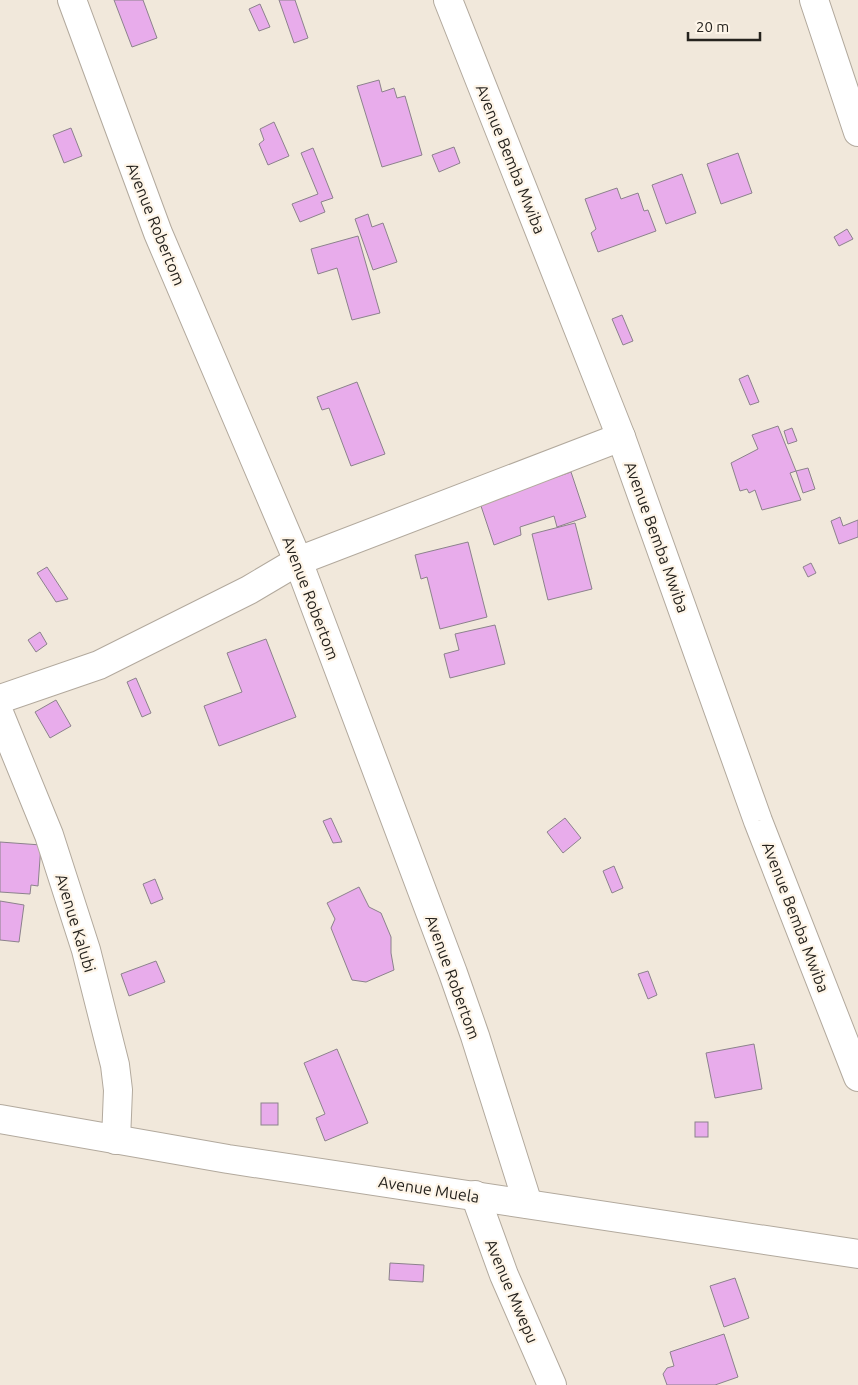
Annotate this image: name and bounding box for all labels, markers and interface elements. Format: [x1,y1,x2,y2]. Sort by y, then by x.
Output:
scale bar [688,10,760,42]
text: 20 m [696,18,729,35]
street label: Avenue Bemba Mwiba [473,82,549,236]
street label: Avenue Robertom [123,160,189,288]
street label: Avenue Bemba Mwiba [621,459,693,615]
street label: Avenue Robertom [279,534,343,662]
street label: Avenue Bemba Mwiba [759,839,833,995]
street label: Avenue Kalubi [52,872,100,974]
street label: Avenue Robertom [422,913,484,1041]
street label: Avenue Muela [377,1172,481,1206]
street label: Avenue Mwepu [482,1236,542,1346]

